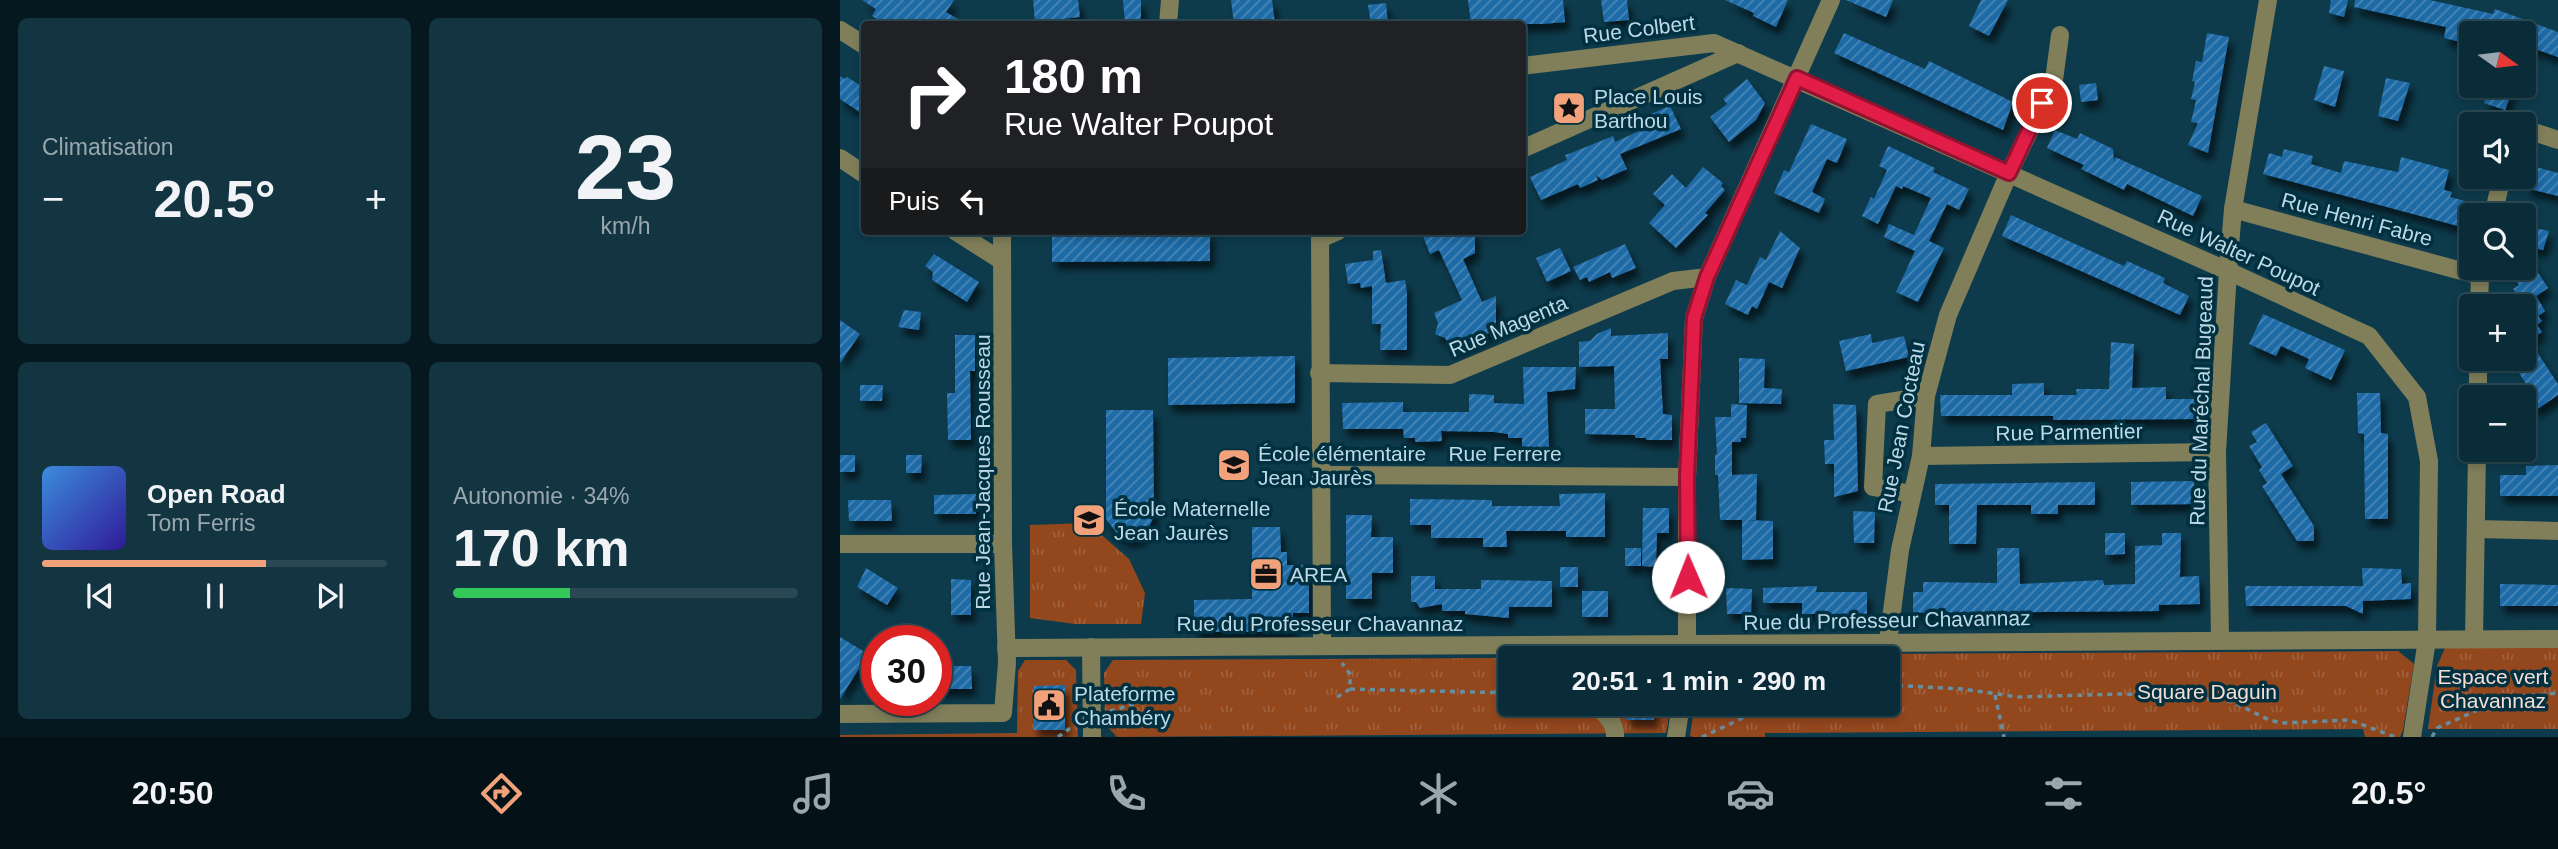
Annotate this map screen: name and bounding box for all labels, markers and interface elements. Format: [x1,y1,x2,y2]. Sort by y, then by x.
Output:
street label: Rue Colbert [1582,11,1696,47]
north arrow [2459,21,2536,98]
map controls [2459,21,2536,462]
icon: right [889,49,980,140]
text: 180 m [1004,49,1143,103]
pin [2012,73,2072,133]
icon: arrive [2023,84,2061,122]
place label: Place Louis Barthou [1594,85,1703,132]
place icon: Place Louis Barthou [1550,89,1588,127]
text: Rue Walter Poupot [1004,106,1273,142]
button: sound [2459,112,2536,189]
text: 23 [575,117,676,218]
text: Climatisation [42,134,174,160]
text: 20.5° [153,170,276,228]
text: − [42,178,64,220]
text: + [365,178,387,220]
icon: left [954,182,992,220]
text: Puis [889,186,940,216]
street label: Rue Henri Fabre [2279,188,2435,250]
button: search [2459,203,2536,280]
street label: Rue Walter Poupot [2154,204,2324,300]
text: km/h [601,213,650,239]
street label: Rue du Maréchal Bugeaud [2185,276,2217,526]
street label: Rue Magenta [1445,291,1571,361]
button: + [2459,294,2536,371]
street label: Rue Jean-Jacques Rousseau [971,334,994,610]
street label: Rue Jean Cocteau [1873,339,1929,515]
button: − [2459,385,2536,462]
street label: Rue Parmentier [1995,419,2143,445]
place label: École élémentaire Jean Jaurès [1258,442,1426,489]
street label: Rue Ferrere [1448,442,1562,465]
school or university icon: École élémentaire Jean Jaurès [1215,446,1253,484]
text: Open Road [147,479,286,509]
text: Autonomie · 34% [453,483,629,509]
place label: École Maternelle Jean Jaurès [1114,497,1270,544]
school or university icon: École Maternelle Jean Jaurès [1070,501,1108,539]
text: Tom Ferris [147,510,256,536]
text: 170 km [453,519,629,577]
position arrow [1651,540,1725,614]
office icon: AREA [1247,555,1285,593]
place label: AREA [1290,563,1347,586]
icon: previous [81,577,119,615]
icon: pause [196,577,234,615]
icon: next [311,577,349,615]
street label: Rue du Professeur Chavannaz [1743,606,2031,634]
street label: Rue du Professeur Chavannaz [1176,612,1464,635]
speed limit sign: 30 [861,625,952,716]
park label: Espace vert Chavannaz [2438,665,2549,712]
text: 20:51 · 1 min · 290 m [1572,666,1826,696]
park label: Square Daguin [2137,680,2277,703]
place label: Plateforme Chambéry [1074,682,1176,729]
public building icon: Plateforme Chambéry [1030,686,1068,724]
icon: directions [477,769,526,818]
icon: music [789,769,838,818]
icon: phone [1102,769,1151,818]
icon: climate [1414,769,1463,818]
icon: car [1726,769,1775,818]
icon: filters [2039,769,2088,818]
text: 20:50 [132,775,214,811]
text: 20.5° [2351,775,2426,811]

